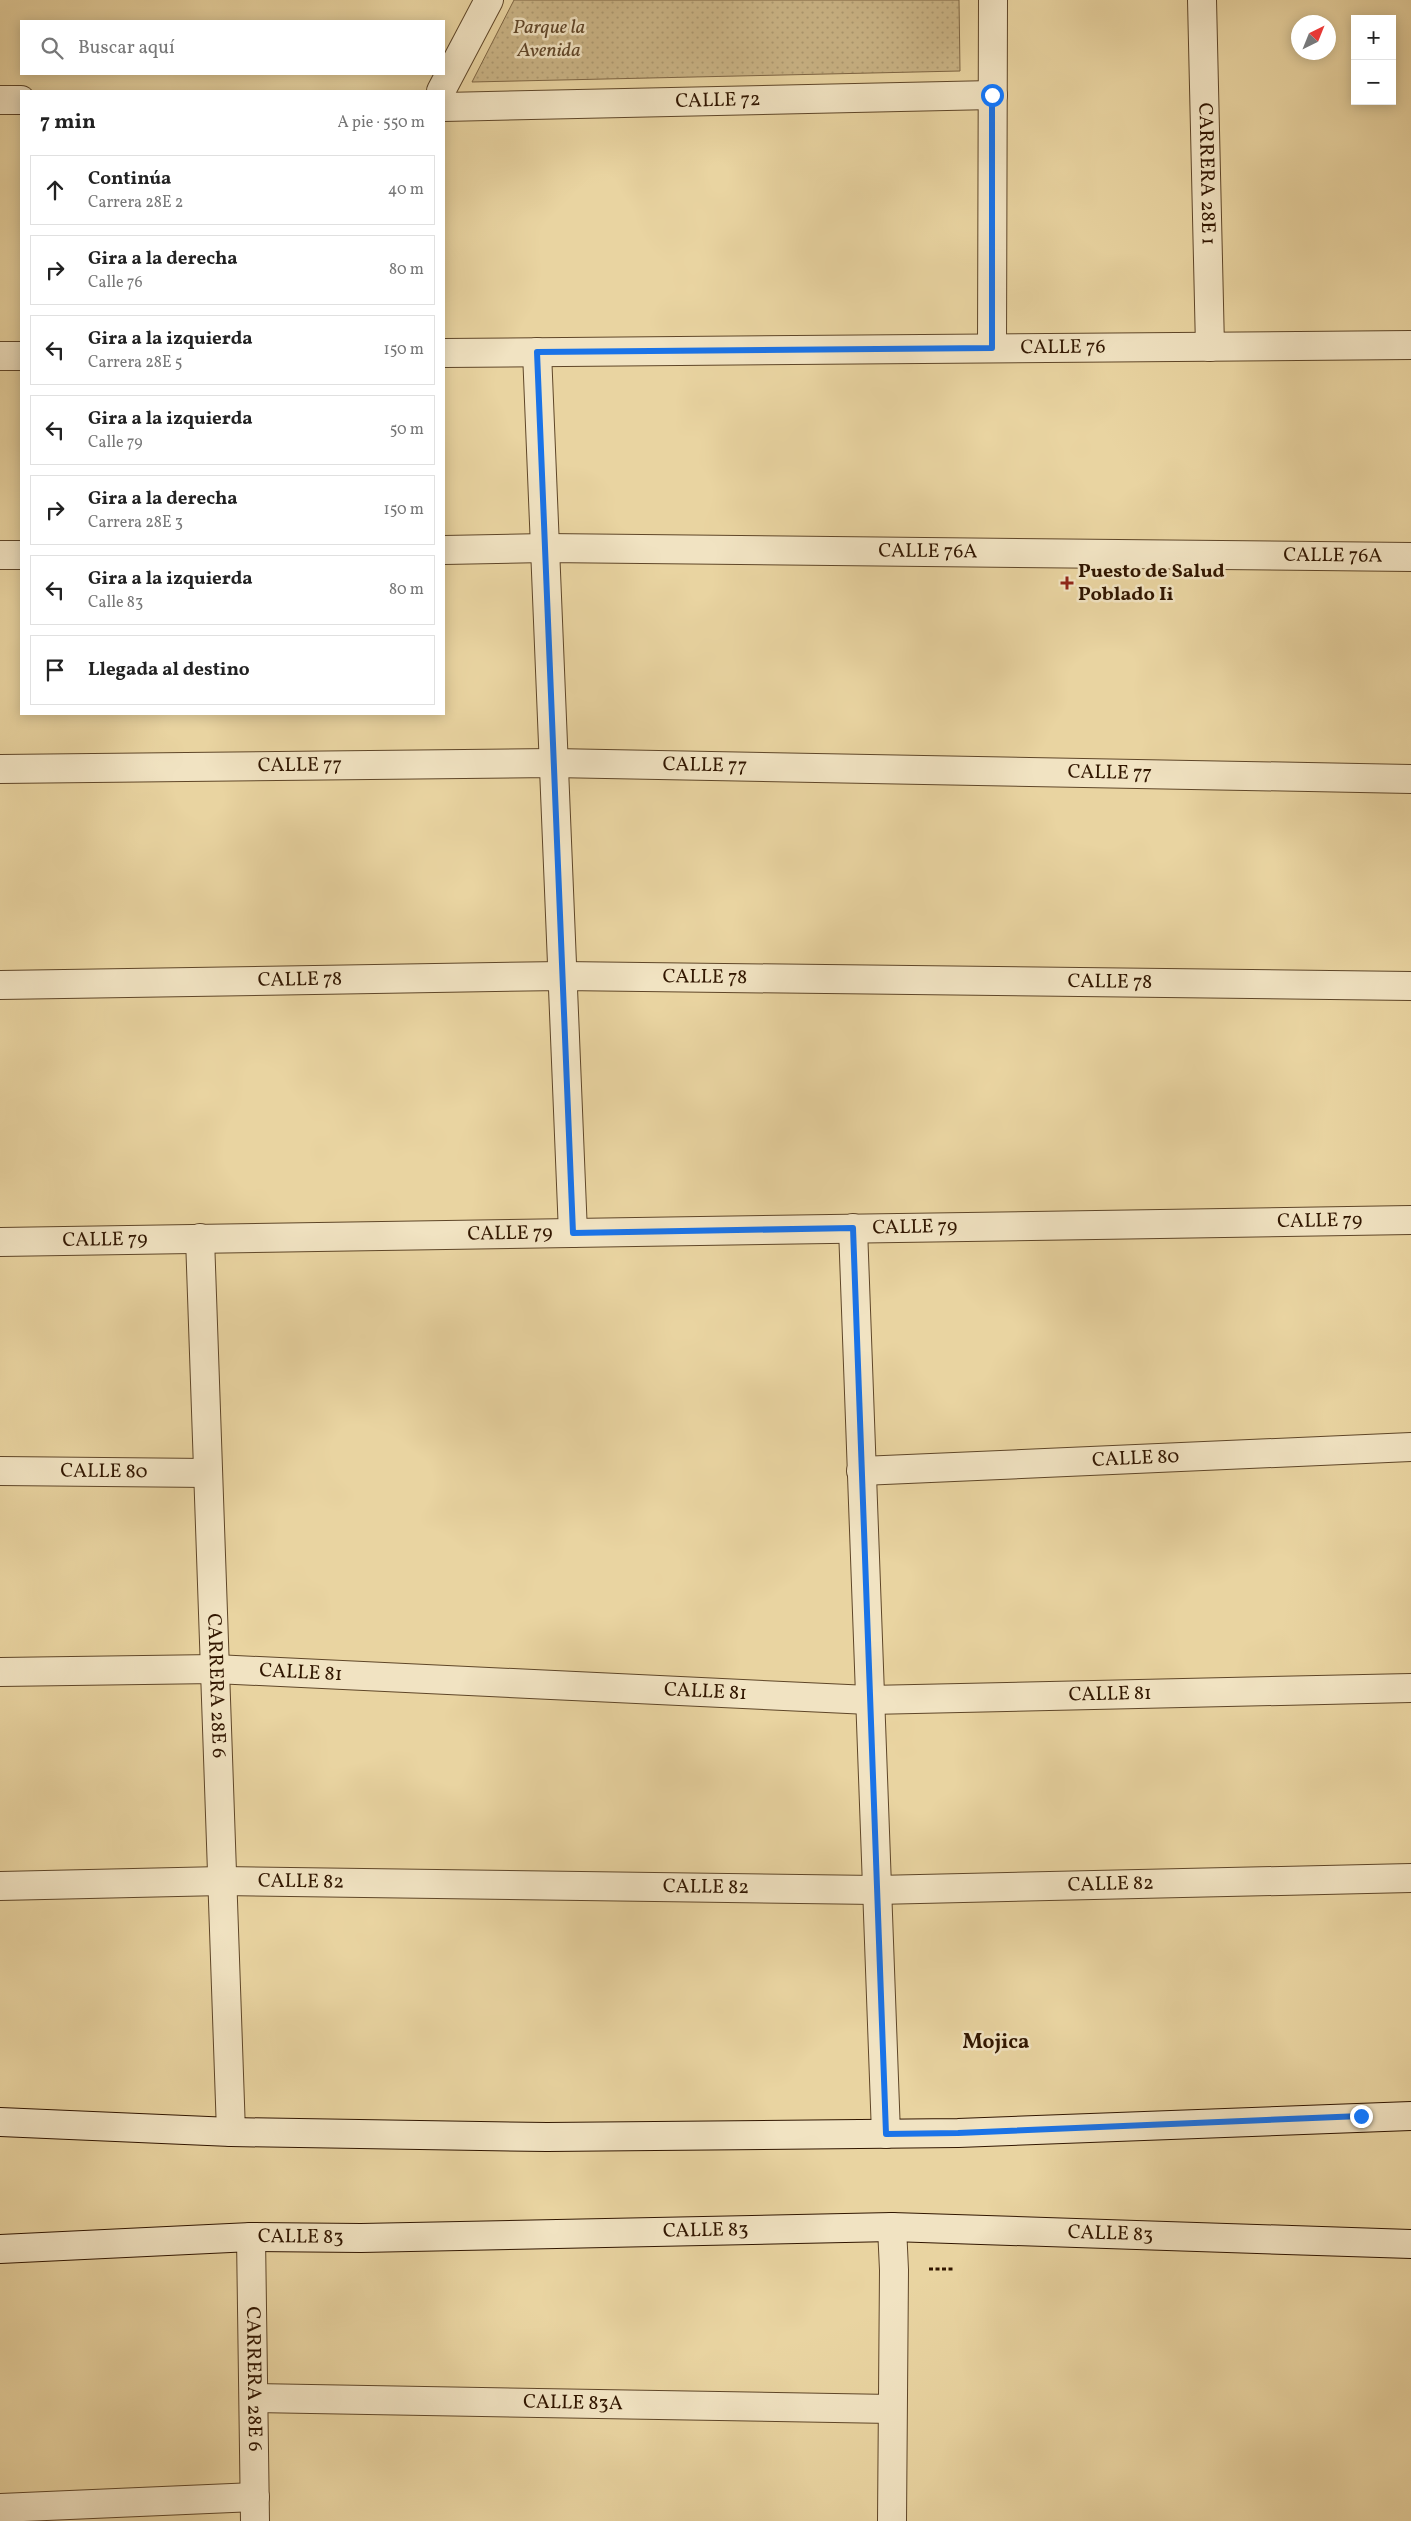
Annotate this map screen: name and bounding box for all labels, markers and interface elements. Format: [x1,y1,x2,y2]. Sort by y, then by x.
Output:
park label: Parque la Avenida [513,14,585,65]
north arrow [1291,15,1336,60]
map controls [1351,15,1396,105]
button: + [1351,15,1396,60]
search box [20,20,445,75]
icon: search [38,34,66,62]
text: Buscar aquí [78,35,175,61]
button: − [1351,60,1396,105]
route start [981,84,1004,107]
street label: CALLE 72 [675,86,761,116]
street label: CARRERA 28E 1 [1190,102,1222,246]
text: 7 min [40,108,96,137]
text: A pie · 550 m [337,112,425,134]
text: Continúa [88,166,171,192]
icon: ahead [41,176,69,204]
text: 40 m [388,179,424,201]
text: Carrera 28E 2 [88,192,183,214]
text: Gira a la derecha [88,246,238,272]
icon: right [41,256,69,284]
text: 80 m [389,259,424,281]
text: Calle 76 [88,272,143,294]
text: Gira a la izquierda [88,326,253,352]
street label: CALLE 76 [1020,334,1106,362]
icon: left [41,336,69,364]
text: 150 m [383,339,424,361]
text: Carrera 28E 5 [88,352,183,374]
text: Gira a la izquierda [88,406,253,432]
icon: left [41,416,69,444]
text: 50 m [390,419,424,441]
text: Calle 79 [88,432,143,454]
text: Gira a la derecha [88,486,238,512]
icon: right [41,496,69,524]
text: 150 m [383,499,424,521]
text: Carrera 28E 3 [88,512,183,534]
street label: CALLE 76A [878,537,978,566]
street label: CALLE 76A [1283,542,1383,571]
place label: Puesto de Salud Poblado Ii [1078,558,1225,609]
text: Gira a la izquierda [88,566,253,592]
icon: left [41,576,69,604]
marker: Puesto de Salud Poblado Ii [1060,576,1074,590]
text: 80 m [389,579,424,601]
text: Calle 83 [88,592,143,614]
icon: arrive [41,656,69,684]
text: Llegada al destino [88,657,250,683]
street label: CALLE 77 [258,751,342,780]
street label: CALLE 77 [662,751,747,781]
street label: CALLE 77 [1067,759,1152,788]
street label: CALLE 78 [663,963,747,992]
street label: CALLE 78 [258,966,342,995]
street label: CALLE 78 [1067,968,1152,997]
street label: CALLE 79 [1277,1207,1363,1236]
street label: CALLE 79 [872,1213,958,1242]
street label: CALLE 79 [467,1219,553,1249]
street label: CALLE 79 [62,1226,148,1255]
street label: CALLE 80 [1091,1443,1180,1475]
street label: CALLE 80 [60,1458,148,1486]
street label: CARRERA 28E 6 [199,1613,232,1759]
street label: CALLE 81 [259,1657,343,1689]
street label: CALLE 81 [663,1676,748,1708]
street label: CALLE 81 [1068,1680,1152,1710]
street label: CALLE 82 [258,1867,344,1897]
street label: CALLE 82 [1067,1870,1154,1900]
street label: CALLE 82 [663,1873,749,1902]
district label: Mojica [963,2028,1029,2057]
route end [1350,2105,1373,2128]
street label: CALLE 83 [663,2216,749,2246]
street label: CALLE 83 [1067,2219,1154,2250]
street label: CALLE 83 [258,2223,344,2252]
street label: CARRERA 28E 6 [238,2306,268,2452]
street label: CALLE 83A [523,2389,623,2418]

